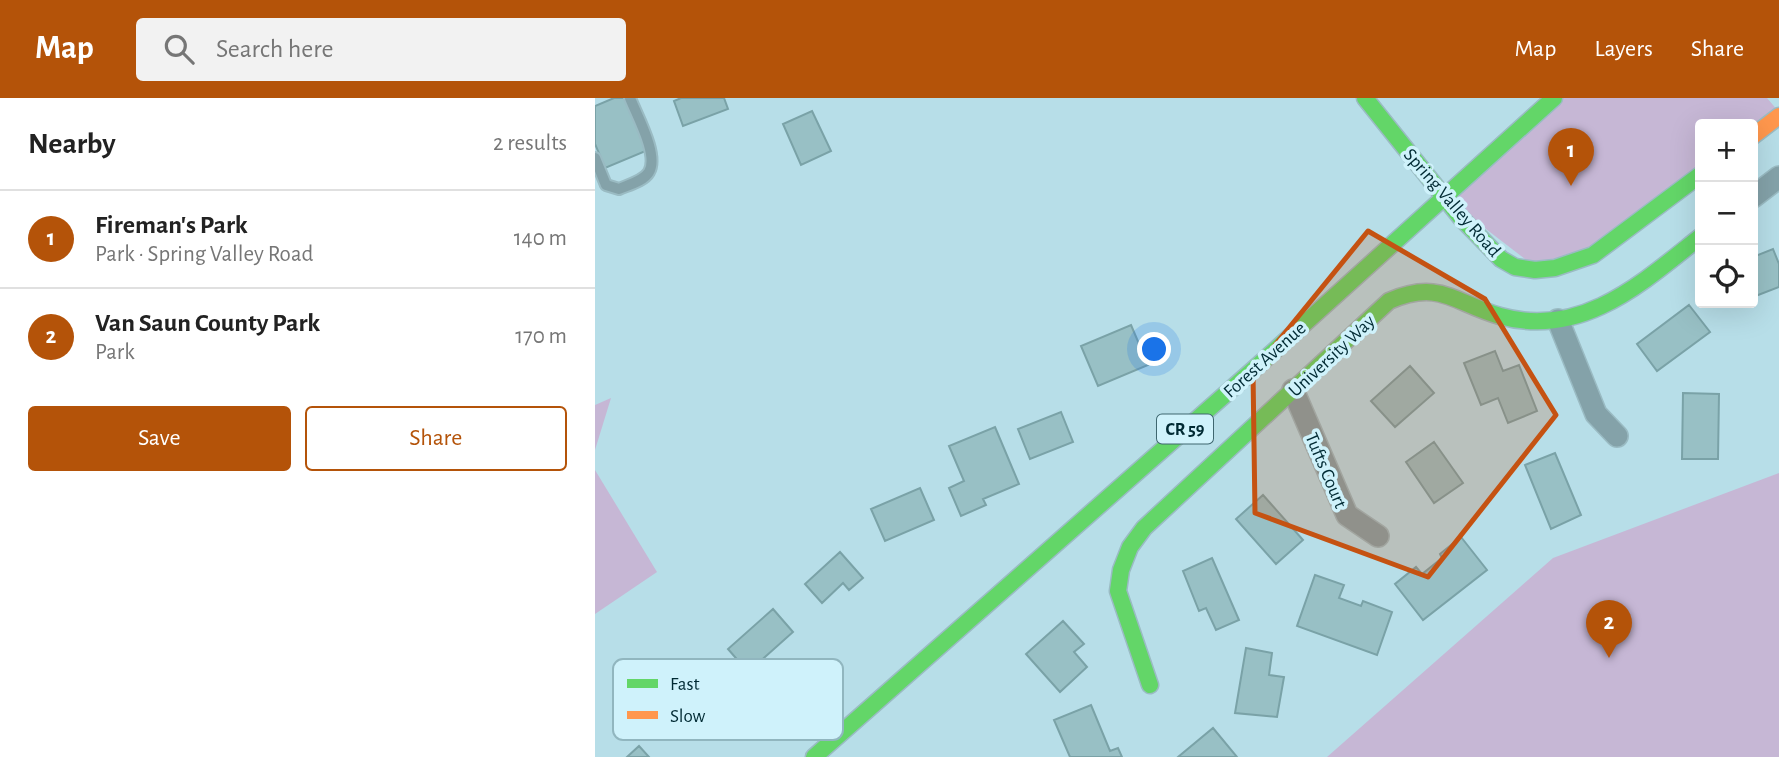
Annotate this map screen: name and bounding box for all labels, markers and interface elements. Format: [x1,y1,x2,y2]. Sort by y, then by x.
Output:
search box [136,18,626,81]
icon: search [160,30,198,68]
text: Map [35,32,94,65]
text: Search here [216,36,334,62]
text: Map [1514,37,1556,61]
text: Layers [1594,37,1653,61]
text: Share [1691,37,1744,61]
map controls [1695,119,1758,308]
button: + [1695,119,1758,182]
pin: 1 [1548,128,1594,186]
text: Nearby [28,129,116,159]
text: 2 results [493,132,567,155]
street label: Spring Valley Road [1400,145,1504,261]
button: − [1695,182,1758,245]
text: Fireman's Park [95,212,248,238]
text: 1 [47,227,55,250]
text: 140 m [514,227,567,250]
text: Park · Spring Valley Road [95,243,313,266]
button: locate [1695,245,1758,308]
text: Van Saun County Park [95,310,320,336]
street label: University Way [1285,312,1379,401]
street label: Forest Avenue [1220,319,1310,402]
text: 2 [46,325,56,348]
text: 170 m [515,325,567,348]
your location [1137,332,1171,366]
text: Park [95,341,135,364]
button: Save [28,406,291,471]
button: Share [305,406,567,471]
road number: CR 59 [1157,414,1213,444]
street label: Tufts Court [1301,430,1350,511]
pin: 2 [1586,600,1632,658]
legend [613,659,843,740]
text: Fast [670,675,700,694]
text: Slow [670,707,706,726]

